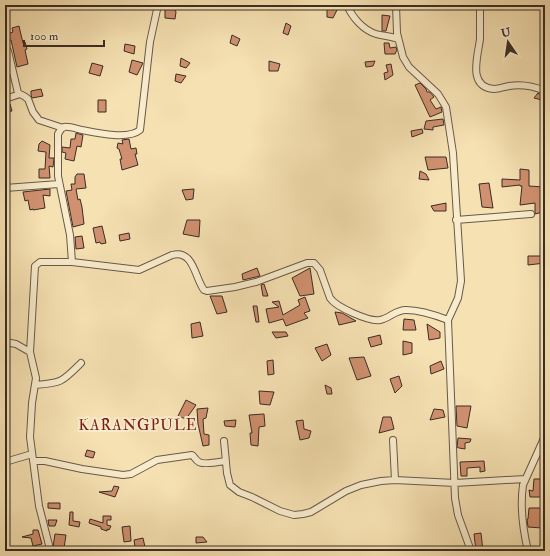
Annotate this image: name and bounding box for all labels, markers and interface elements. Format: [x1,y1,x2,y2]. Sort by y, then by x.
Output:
scale bar [24,22,104,48]
north arrow [488,22,528,62]
text: U [500,25,513,40]
text: 100 m [30,29,59,44]
district label: KARANGPULE [78,416,198,435]

